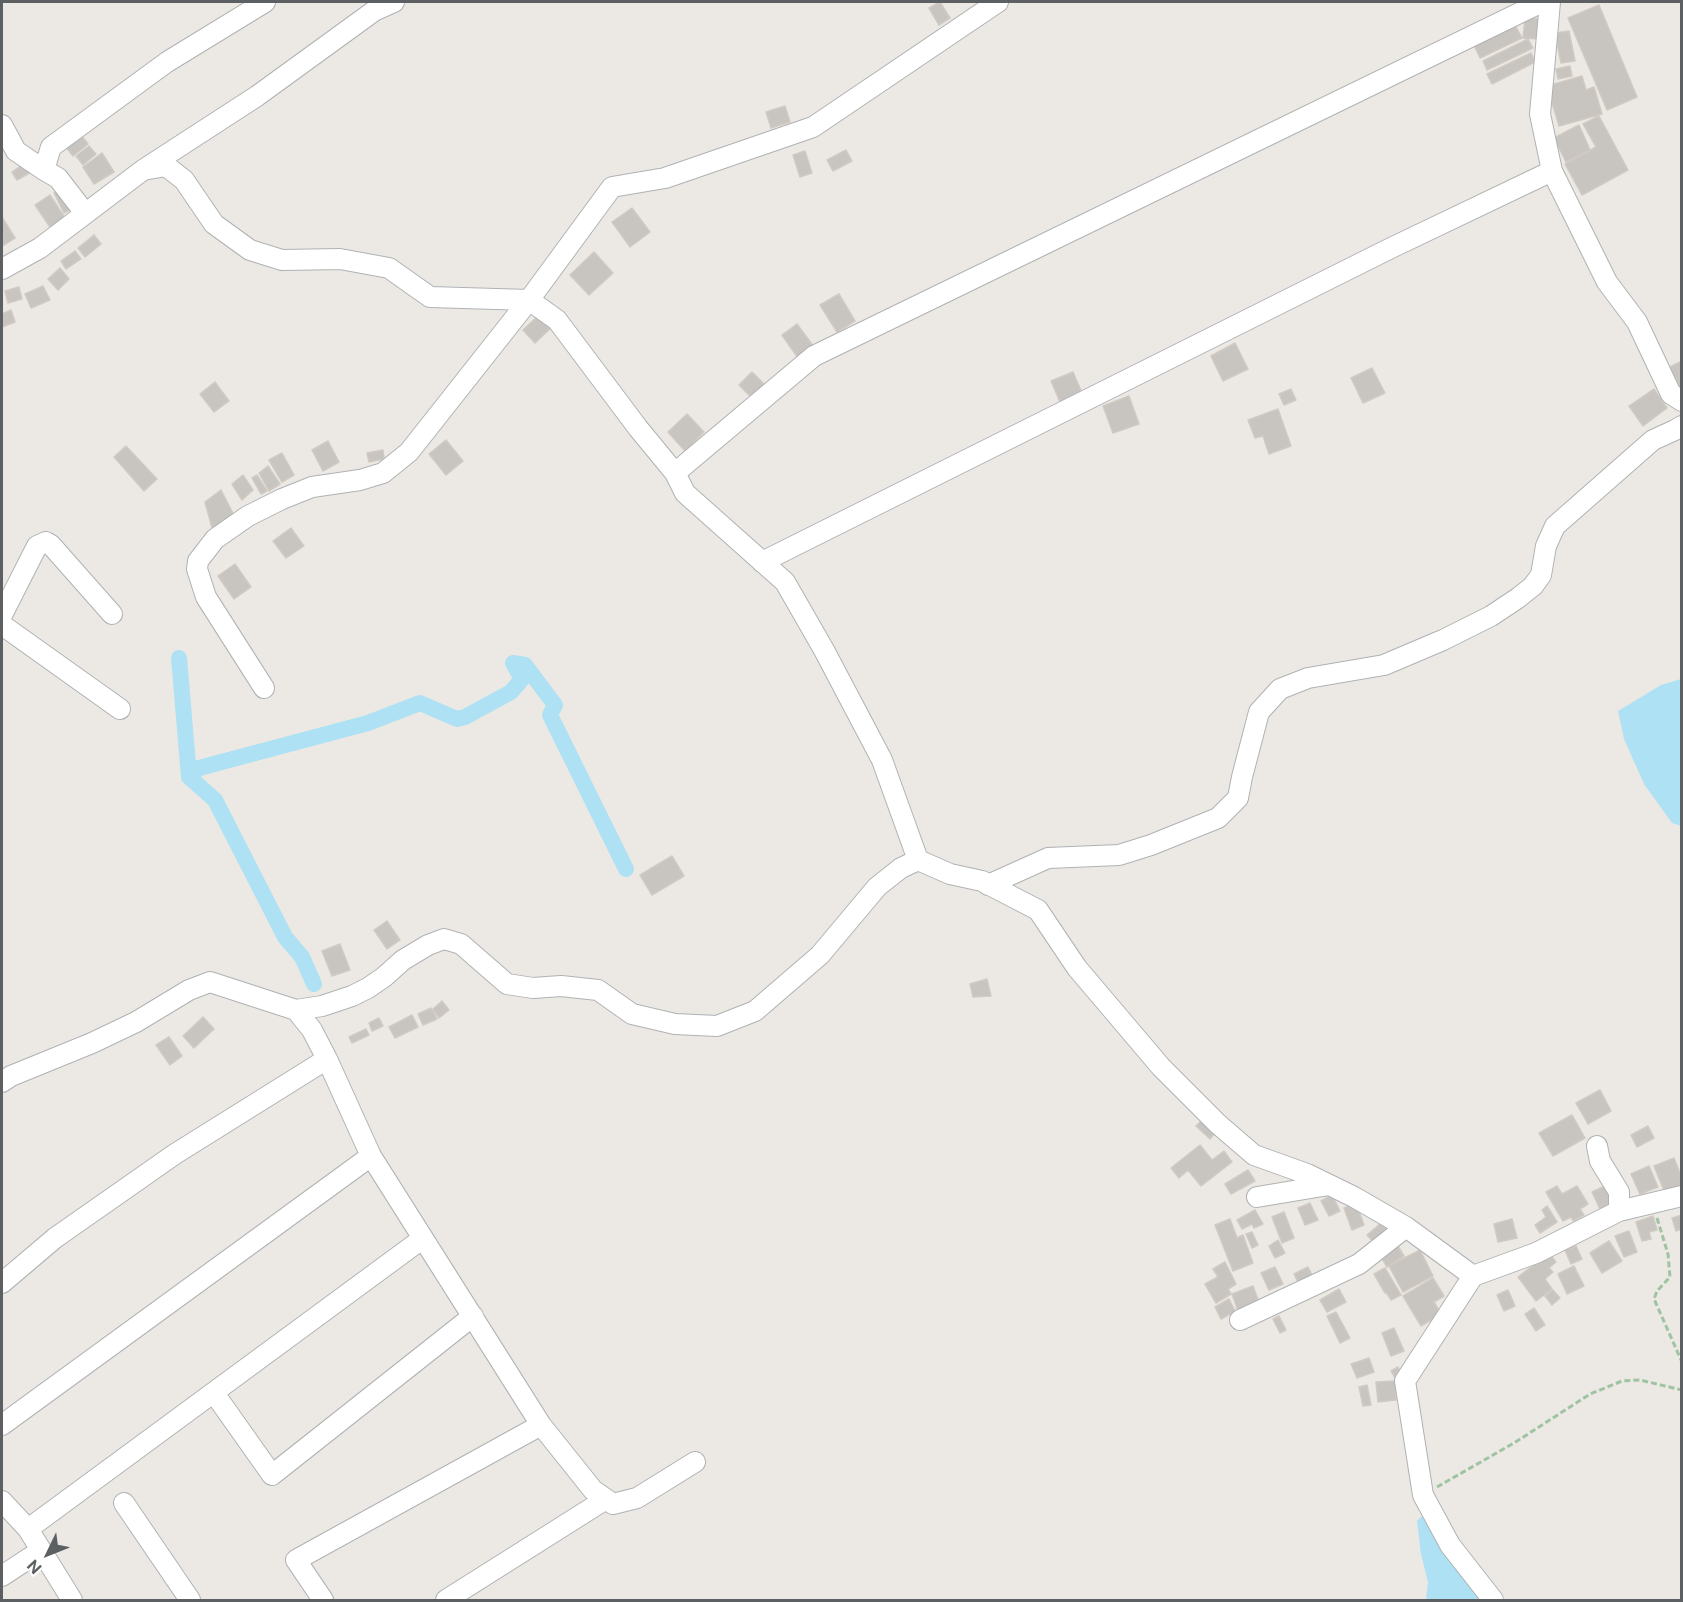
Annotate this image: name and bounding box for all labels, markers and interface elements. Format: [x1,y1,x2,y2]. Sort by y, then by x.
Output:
north arrow [18,1524,78,1584]
text: N [23,1556,46,1578]

